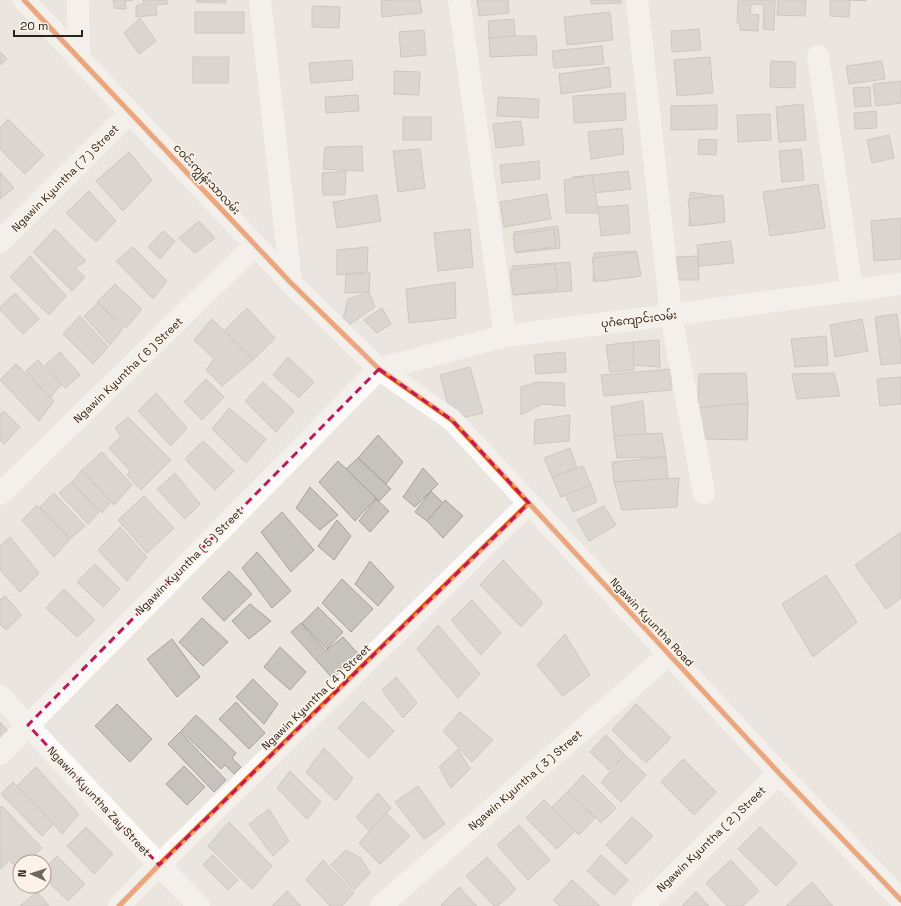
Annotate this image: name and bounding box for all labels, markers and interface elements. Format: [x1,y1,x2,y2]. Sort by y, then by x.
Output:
scale bar [14,12,82,38]
text: 20 m [20,18,48,34]
street label: Ngawin Kyuntha ( 7 ) Street [8,121,122,235]
street label: ငဝင်းကျွန်းသာလမ်း [168,141,244,220]
street label: ပုဂံကျောင်းလမ်း [600,307,678,333]
street label: Ngawin Kyuntha ( 6 ) Street [70,314,186,426]
street label: Ngawin Kyuntha ( 5 ) Street [132,504,246,618]
street label: Ngawin Kyuntha Road [607,575,697,669]
street label: Ngawin Kyuntha ( 4 ) Street [258,641,374,753]
street label: Ngawin Kyuntha ( 3 ) Street [465,727,585,833]
street label: Ngawin Kyuntha Zay Street [44,743,154,859]
street label: Ngawin Kyuntha ( 2 ) Street [654,783,768,895]
north arrow [12,854,52,894]
text: N [15,869,29,878]

